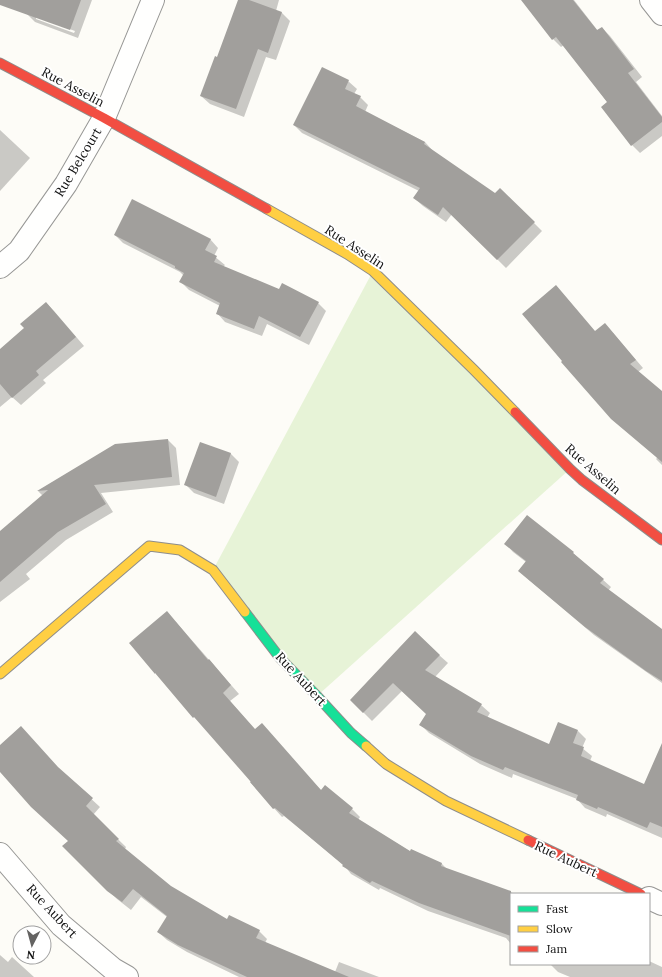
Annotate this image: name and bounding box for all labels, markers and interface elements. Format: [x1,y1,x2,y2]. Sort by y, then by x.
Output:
street label: Rue Asselin [39,63,107,111]
street label: Rue Belcourt [51,124,105,200]
street label: Rue Asselin [322,221,389,273]
street label: Rue Asselin [561,440,625,498]
street label: Rue Aubert [272,648,330,710]
street label: Rue Aubert [532,837,600,881]
street label: Rue Aubert [23,880,81,942]
legend [510,893,650,965]
text: Fast [546,901,569,916]
text: Slow [546,921,573,936]
north arrow [12,925,52,965]
text: Jam [545,941,567,956]
text: N [26,947,36,962]

